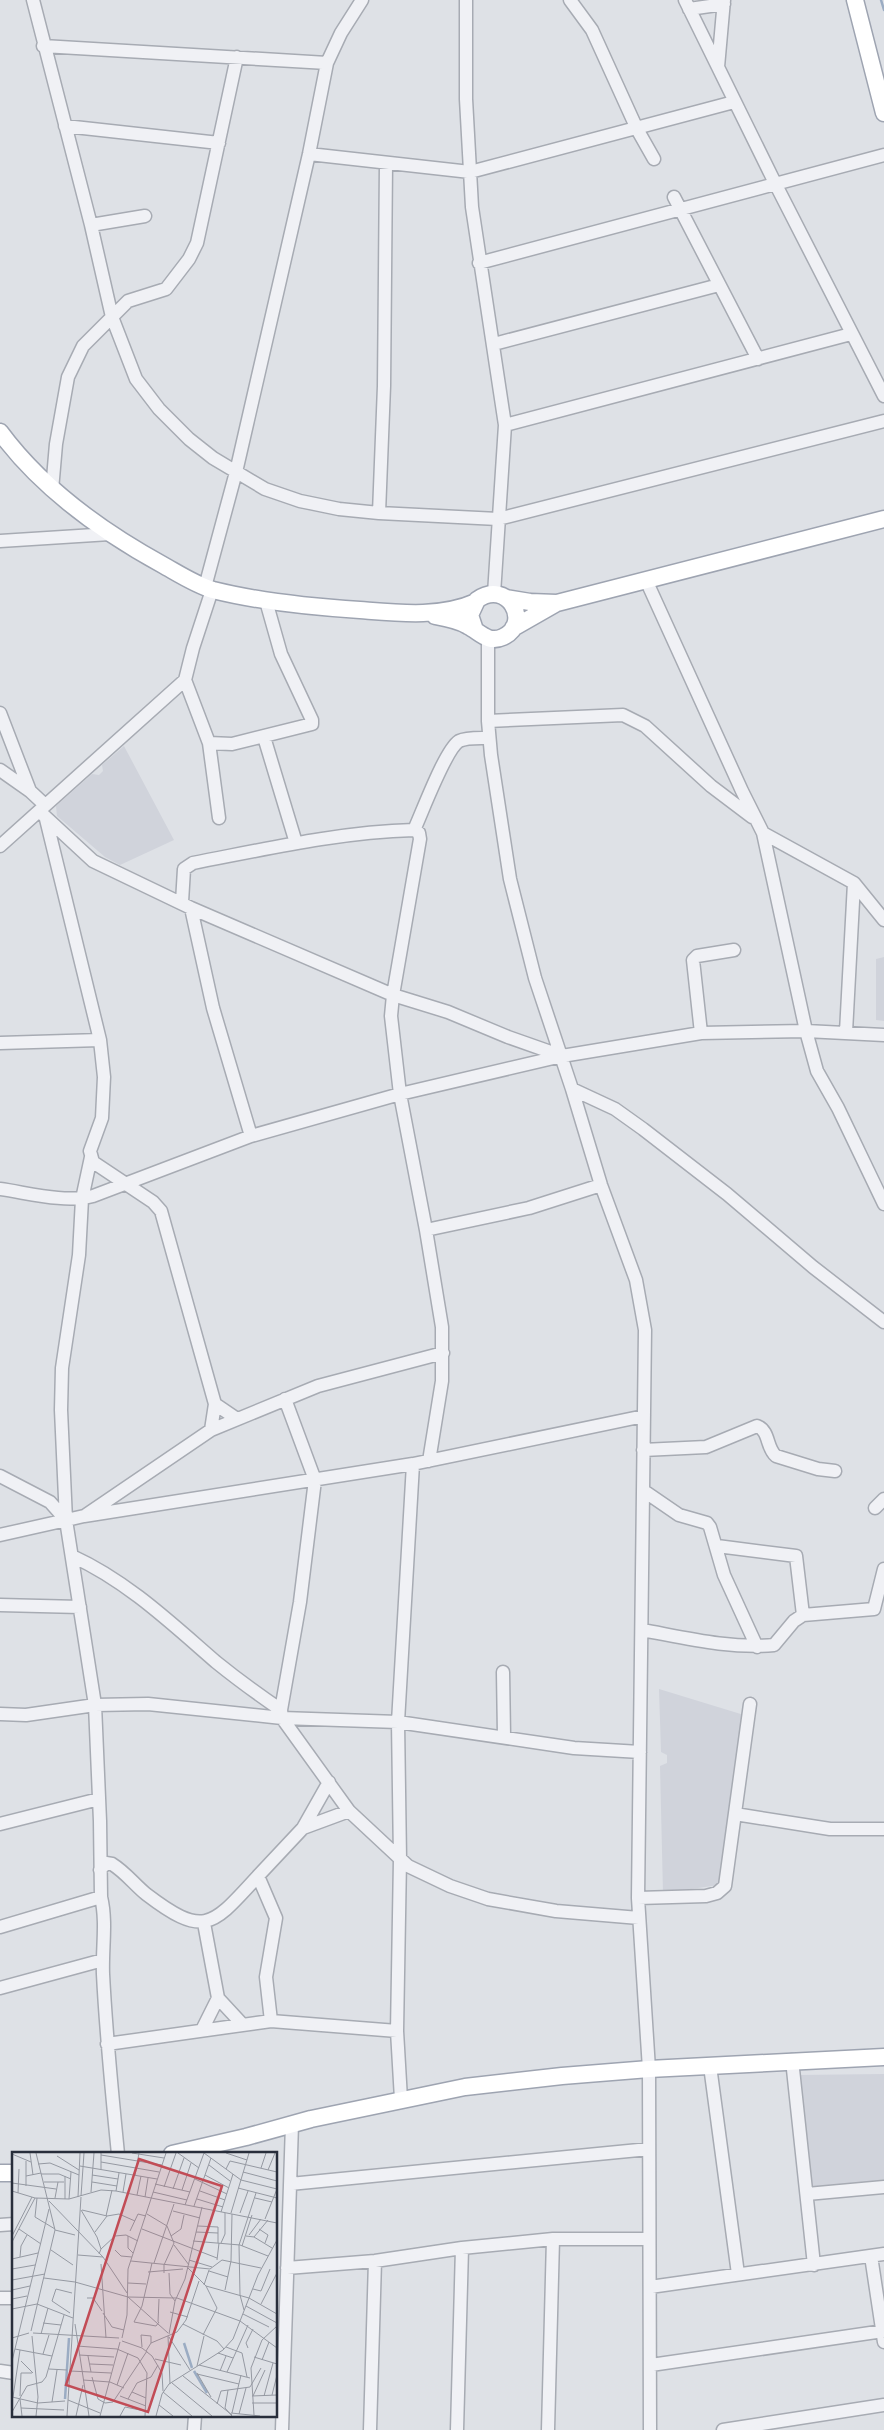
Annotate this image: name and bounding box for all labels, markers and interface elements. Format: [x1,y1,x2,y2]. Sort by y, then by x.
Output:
inset map [12,2152,278,2418]

